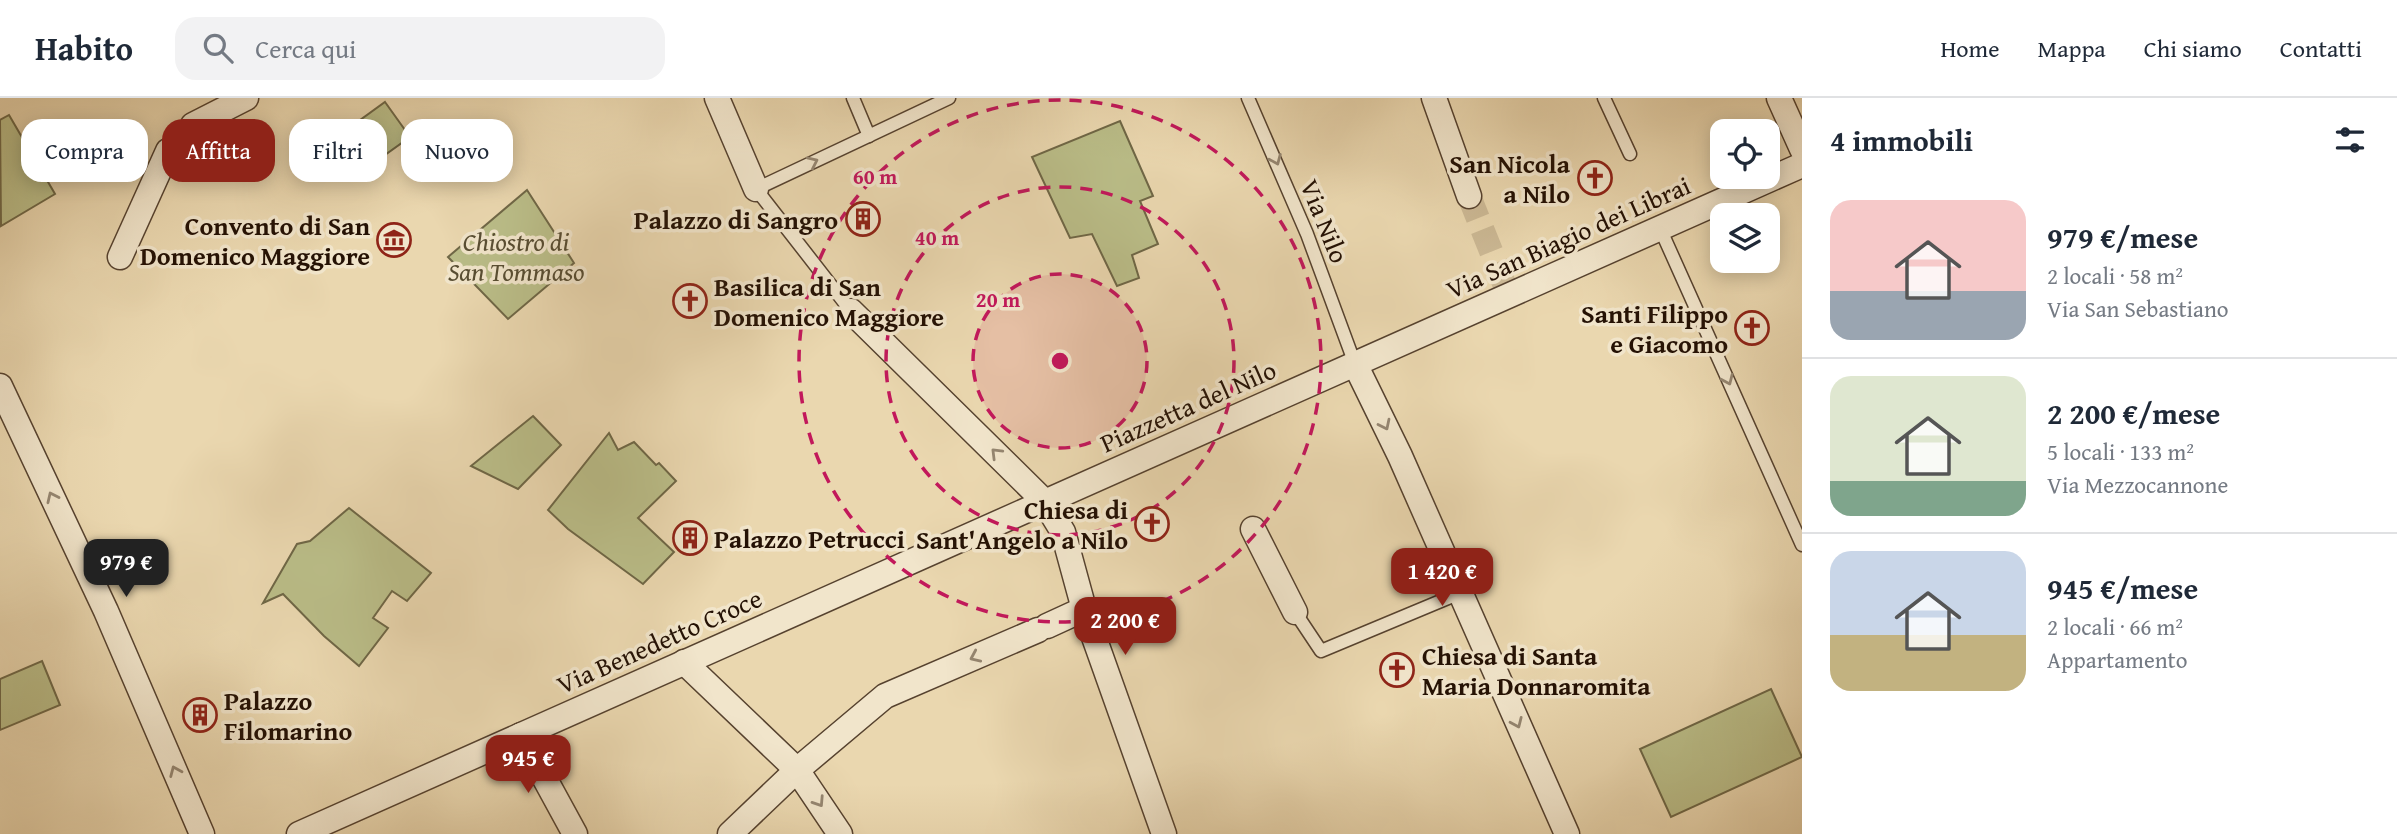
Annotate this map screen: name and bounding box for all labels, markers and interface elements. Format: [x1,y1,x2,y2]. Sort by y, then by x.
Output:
search box [175,17,665,80]
text: Habito [35,24,133,72]
icon: search [199,29,237,67]
text: Cerca qui [255,29,356,68]
text: Home [1940,31,1999,66]
text: Mappa [2037,31,2106,66]
text: Chi siamo [2144,31,2242,66]
text: Contatti [2280,31,2362,66]
text: 4 immobili [1830,118,1973,162]
chip: Compra [21,119,148,182]
chip: Affitta [162,119,275,182]
chip: Filtri [289,119,387,182]
chip: Nuovo [401,119,513,182]
map controls [1710,119,1780,273]
button: locate [1710,119,1780,189]
icon: filters [2331,121,2369,159]
place label: San Nicola a Nilo [1449,144,1571,213]
one-way arrow [1267,153,1281,165]
one-way arrow [806,157,818,171]
church icon: San Nicola a Nilo [1576,159,1614,197]
text: 60 m [853,161,897,192]
street label: Via San Biagio dei Librai [1440,166,1696,308]
street label: Via Nilo [1291,173,1359,269]
place label: Palazzo di Sangro [634,200,838,239]
building icon: Palazzo di Sangro [844,200,882,238]
button: layers [1710,203,1780,273]
place label: Convento di San Domenico Maggiore [140,206,371,275]
text: 979 €/mese [2047,215,2198,259]
museum icon: Convento di San Domenico Maggiore [375,221,413,259]
park label: Chiostro di San Tommaso [448,222,584,291]
text: 40 m [915,222,959,253]
icon: home [1886,228,1970,312]
text: 2 locali · 58 m² [2047,259,2183,292]
place label: Basilica di San Domenico Maggiore [714,267,944,336]
church icon: Basilica di San Domenico Maggiore [671,282,709,320]
text: 20 m [976,284,1020,315]
text: Via San Sebastiano [2047,292,2229,325]
place label: Santi Filippo e Giacomo [1581,294,1728,363]
church icon: Santi Filippo e Giacomo [1733,309,1771,347]
centre of rings [1048,349,1072,373]
street label: Piazzetta del Nilo [1094,350,1282,462]
one-way arrow [1720,373,1734,385]
text: 2 200 €/mese [2047,391,2220,435]
icon: home [1886,404,1970,488]
one-way arrow [1377,418,1391,430]
text: 5 locali · 133 m² [2047,435,2194,468]
one-way arrow [991,449,1004,462]
text: Via Mezzocannone [2047,468,2228,501]
place label: Chiesa di Sant'Angelo a Nilo [916,490,1128,559]
one-way arrow [46,491,60,504]
church icon: Chiesa di Sant'Angelo a Nilo [1133,505,1171,543]
building icon: Palazzo Petrucci [671,519,709,557]
place label: Palazzo Petrucci [714,519,905,558]
pin: 979 € [77,540,175,599]
text: 979 € [100,545,152,578]
pin: 1 420 € [1377,548,1507,608]
text: 1 420 € [1407,554,1477,587]
text: 945 €/mese [2047,566,2198,610]
street label: Via Benedetto Croce [550,578,768,704]
icon: home [1886,579,1970,663]
pin: 2 200 € [1060,598,1190,657]
text: 2 200 € [1090,603,1160,636]
text: 2 locali · 66 m² [2047,610,2183,643]
place label: Chiesa di Santa Maria Donnaromita [1422,636,1651,705]
text: Appartamento [2047,643,2187,676]
one-way arrow [970,649,982,663]
church icon: Chiesa di Santa Maria Donnaromita [1378,651,1416,689]
place label: Palazzo Filomarino [224,681,352,750]
building icon: Palazzo Filomarino [181,696,219,734]
one-way arrow [1509,715,1523,728]
pin: 945 € [479,736,577,795]
text: 945 € [502,741,554,774]
one-way arrow [169,766,183,779]
one-way arrow [810,794,823,807]

